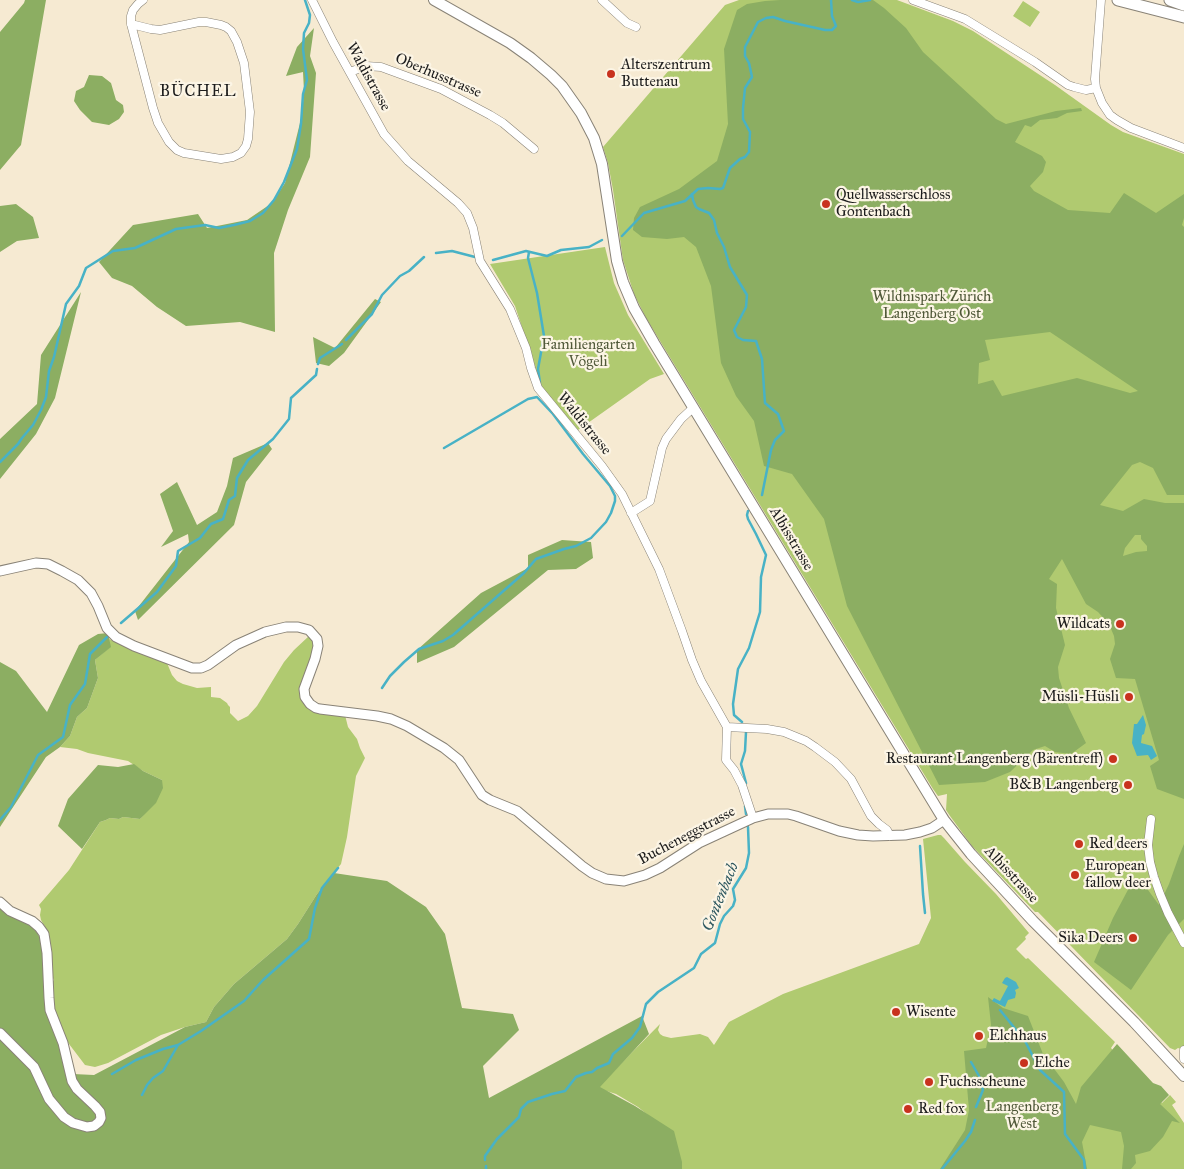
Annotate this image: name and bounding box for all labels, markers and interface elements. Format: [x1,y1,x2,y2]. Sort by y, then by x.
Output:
street label: Waldistrasse [342,40,394,114]
street label: Oberhusstrasse [392,50,484,102]
place label: Alterszentrum Buttenau [621,56,711,91]
marker: Alterszentrum Buttenau [605,68,617,80]
district label: BÜCHEL [159,82,237,102]
place label: Quellwasserschloss Gontenbach [836,186,950,221]
marker: Quellwasserschloss Gontenbach [820,198,832,210]
park label: Wildnispark Zürich Langenberg Ost [873,288,991,323]
park label: Familiengarten Vögeli [541,336,635,371]
street label: Waldistrasse [553,389,615,459]
street label: Albisstrasse [765,504,817,574]
place label: Wildcats [1057,615,1110,633]
marker: Wildcats [1114,618,1126,630]
place label: Müsli-Hüsli [1041,688,1119,706]
marker: Müsli-Hüsli [1123,691,1135,703]
place label: Restaurant Langenberg (Bärentreff) [886,750,1103,768]
marker: Restaurant Langenberg (Bärentreff) [1107,753,1119,765]
place label: B&B Langenberg [1009,776,1118,794]
marker: B&B Langenberg [1122,779,1134,791]
street label: Bucheneggstrasse [636,803,738,869]
place label: Red deers [1089,835,1148,853]
marker: Red deers [1073,838,1085,850]
street label: Albisstrasse [980,843,1042,907]
place label: European fallow deer [1085,857,1151,892]
water label: Gontenbach [698,860,744,934]
marker: European fallow deer [1069,869,1081,881]
place label: Sika Deers [1058,929,1123,947]
marker: Sika Deers [1127,932,1139,944]
place label: Wisente [906,1003,956,1021]
marker: Wisente [890,1006,902,1018]
place label: Elchhaus [989,1027,1047,1045]
marker: Elchhaus [973,1030,985,1042]
place label: Elche [1034,1054,1070,1072]
marker: Elche [1018,1057,1030,1069]
place label: Fuchsscheune [939,1073,1025,1091]
marker: Fuchsscheune [923,1076,935,1088]
park label: Langenberg West [986,1098,1058,1133]
place label: Red fox [918,1100,965,1118]
marker: Red fox [902,1103,914,1115]

